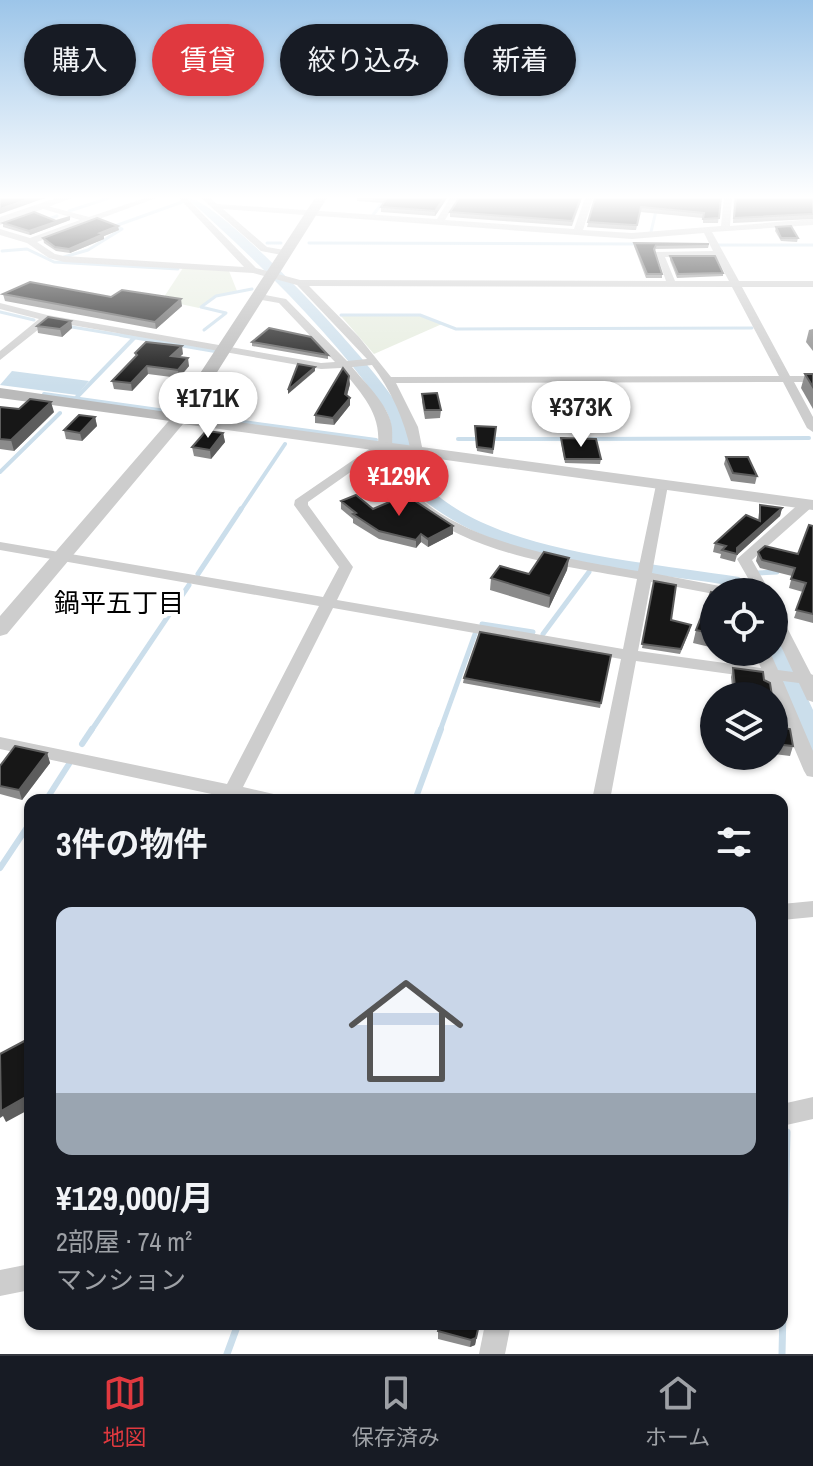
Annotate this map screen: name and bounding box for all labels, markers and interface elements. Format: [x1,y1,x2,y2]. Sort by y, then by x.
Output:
chip: 購入 [24,24,136,96]
chip: 賃貸 [152,24,264,96]
chip: 絞り込み [280,24,448,96]
chip: 新着 [464,24,576,96]
pin: ¥171K [152,372,264,440]
text: ¥171K [177,380,239,415]
pin: ¥373K [525,381,637,449]
text: ¥373K [550,389,612,424]
pin: ¥129K [343,450,455,518]
text: ¥129K [368,458,430,493]
map controls [700,578,788,770]
button: locate [700,578,788,666]
district label: 鍋平五丁目 [54,585,184,620]
button: layers [700,682,788,770]
icon: filters [712,820,756,864]
text: 3件の物件 [56,821,208,867]
icon: home [334,959,478,1103]
text: ¥129,000/月 [56,1175,214,1221]
text: 2部屋 · 74 m² [56,1224,192,1259]
text: マンション [56,1262,186,1297]
tab: 地図 [103,1371,147,1452]
tab: 保存済み [352,1371,440,1452]
tab: ホーム [645,1371,710,1452]

